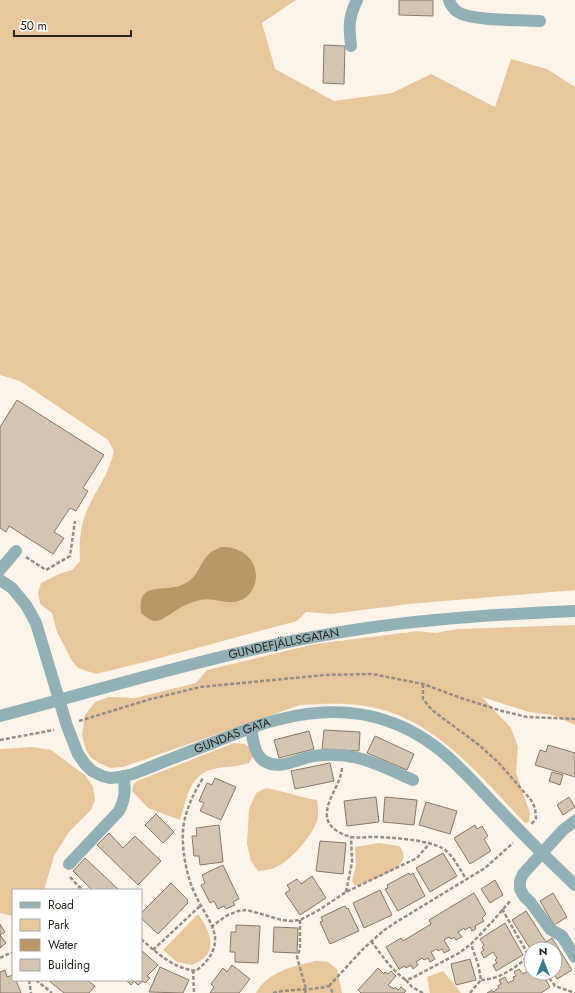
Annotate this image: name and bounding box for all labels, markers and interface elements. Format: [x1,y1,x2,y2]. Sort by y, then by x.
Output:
scale bar [14,12,131,38]
text: 50 m [20,17,47,35]
street label: GUNDEFJÄLLSGATAN [227,623,341,664]
street label: GUNDAS GATA [191,713,273,758]
legend [12,889,142,981]
text: Road [48,896,74,914]
text: Park [48,916,70,934]
text: Water [48,936,79,954]
north arrow [523,941,563,981]
text: N [539,943,547,959]
text: Building [48,956,90,974]

